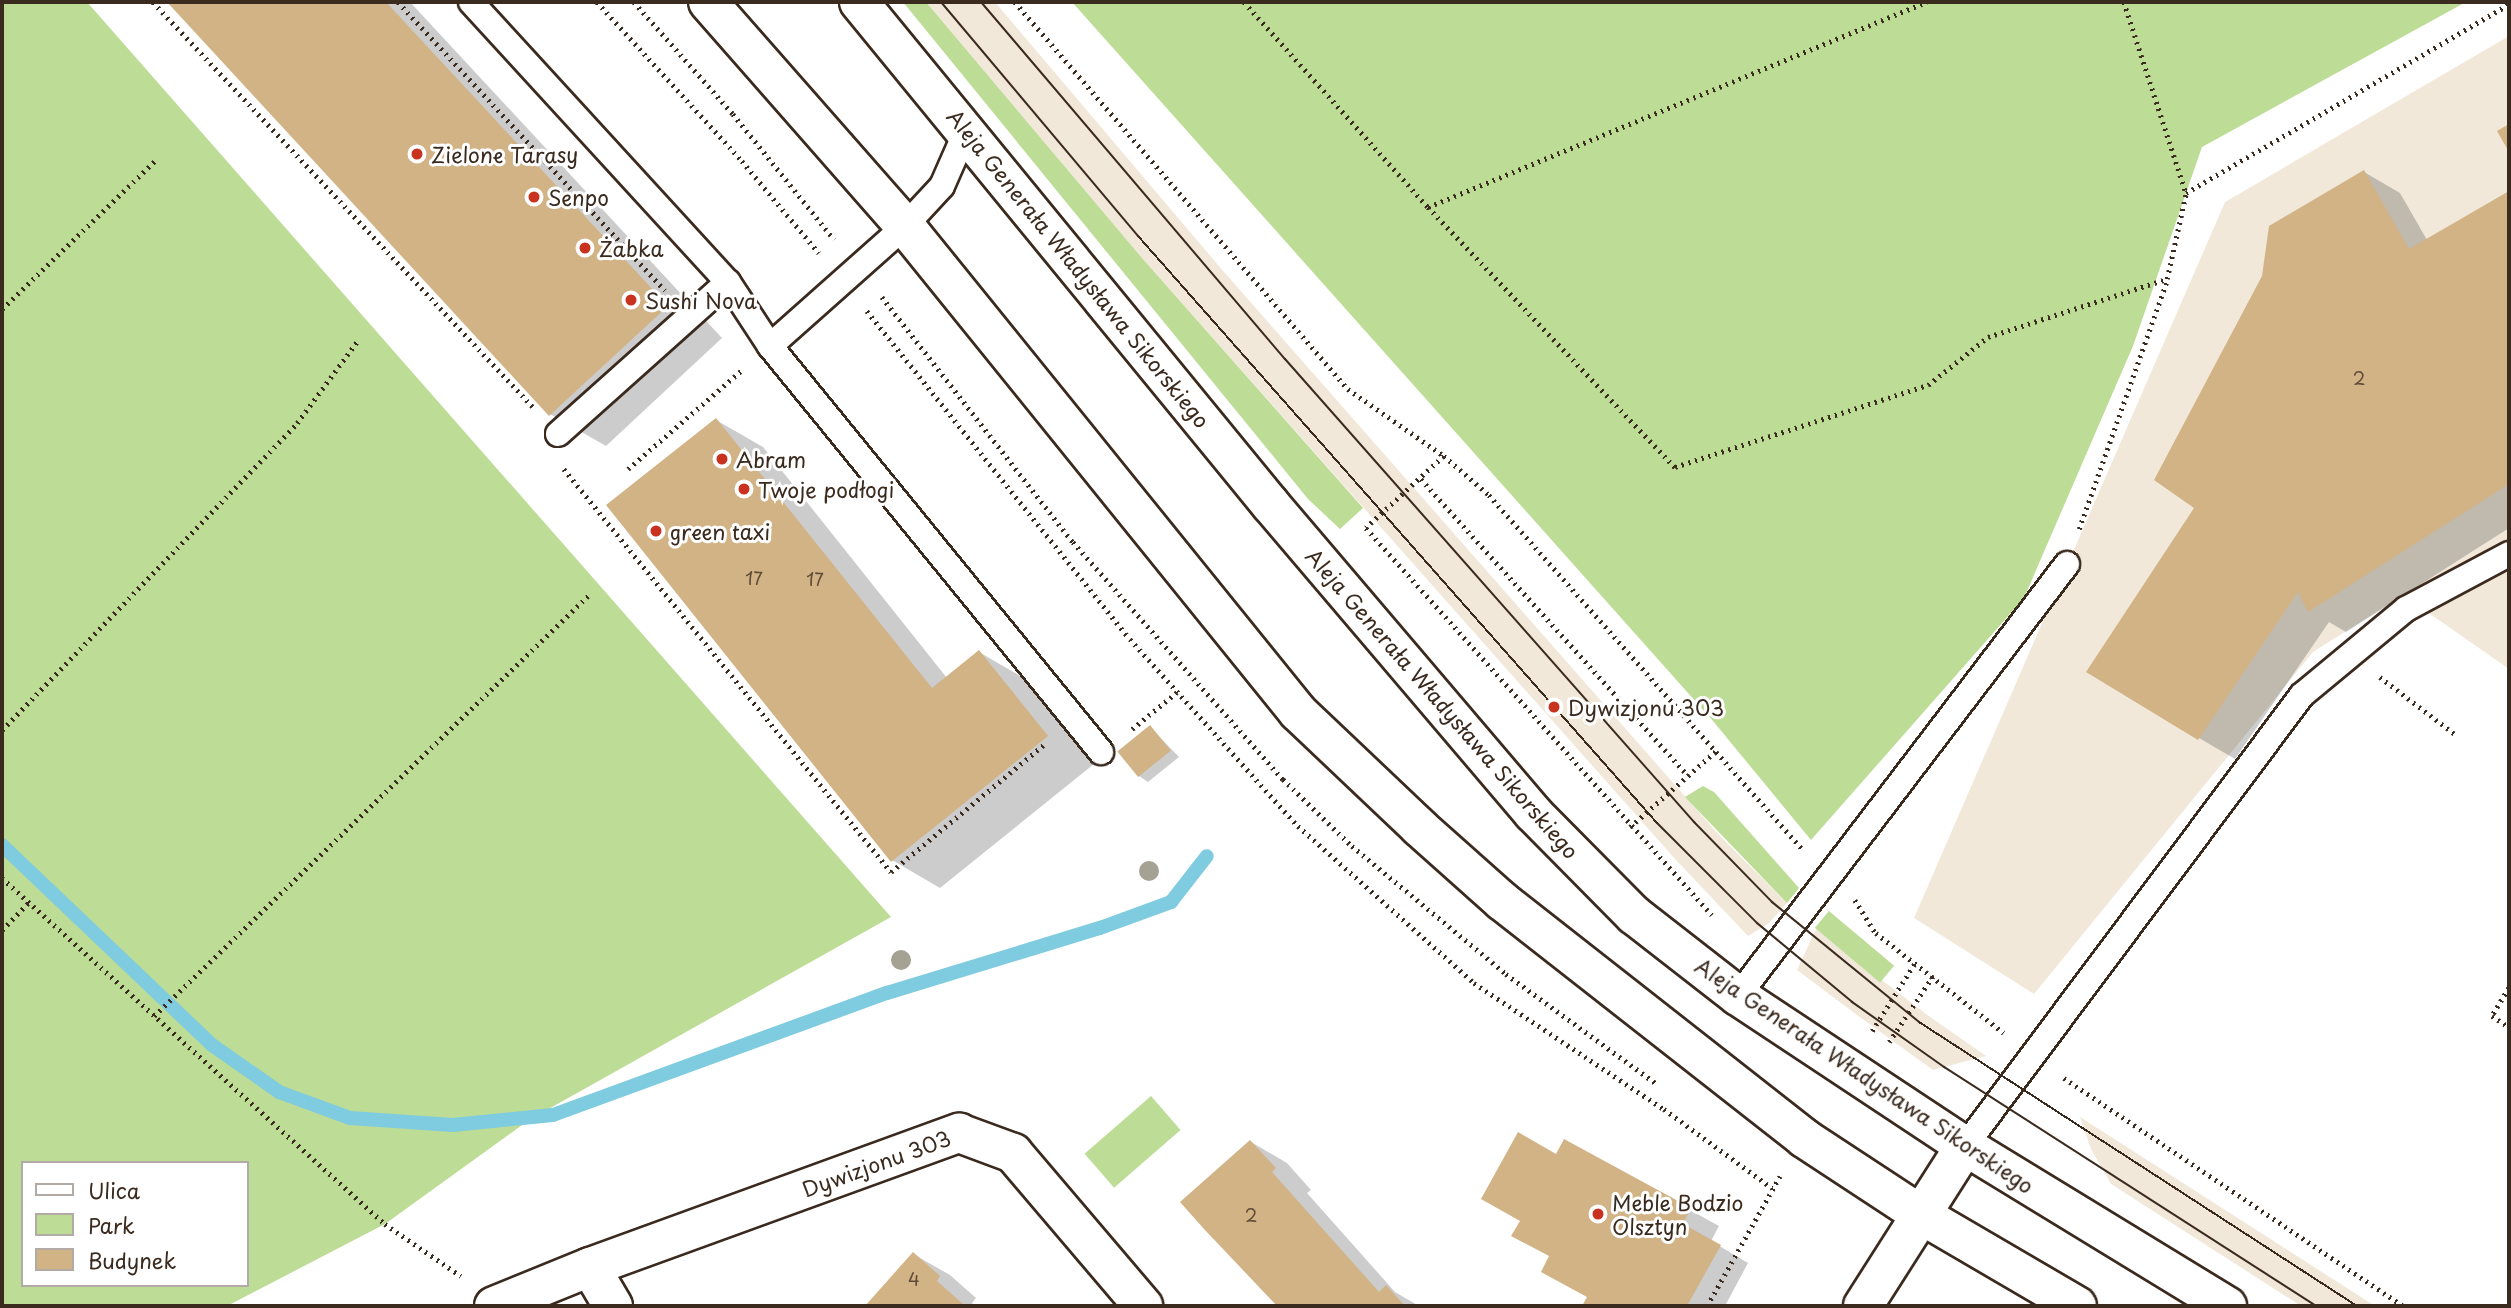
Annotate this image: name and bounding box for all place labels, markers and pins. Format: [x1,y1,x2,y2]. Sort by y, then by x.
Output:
place label: Zielone Tarasy [431,141,579,167]
marker: Zielone Tarasy [409,146,425,162]
place label: Senpo [548,184,609,210]
marker: Senpo [526,189,542,205]
place label: Żabka [599,235,663,261]
marker: Żabka [577,240,593,256]
place label: Sushi Nova [645,287,757,313]
marker: Sushi Nova [623,292,639,308]
place label: Abram [736,446,806,472]
marker: Abram [714,451,730,467]
place label: Twoje podłogi [758,476,894,502]
marker: Twoje podłogi [736,481,752,497]
place label: green taxi [670,518,772,544]
marker: green taxi [648,523,664,539]
place label: Dywizjonu 303 [1568,694,1723,720]
marker: Dywizjonu 303 [1546,699,1562,715]
place label: Meble Bodzio Olsztyn [1612,1189,1744,1239]
marker: Meble Bodzio Olsztyn [1590,1206,1606,1222]

